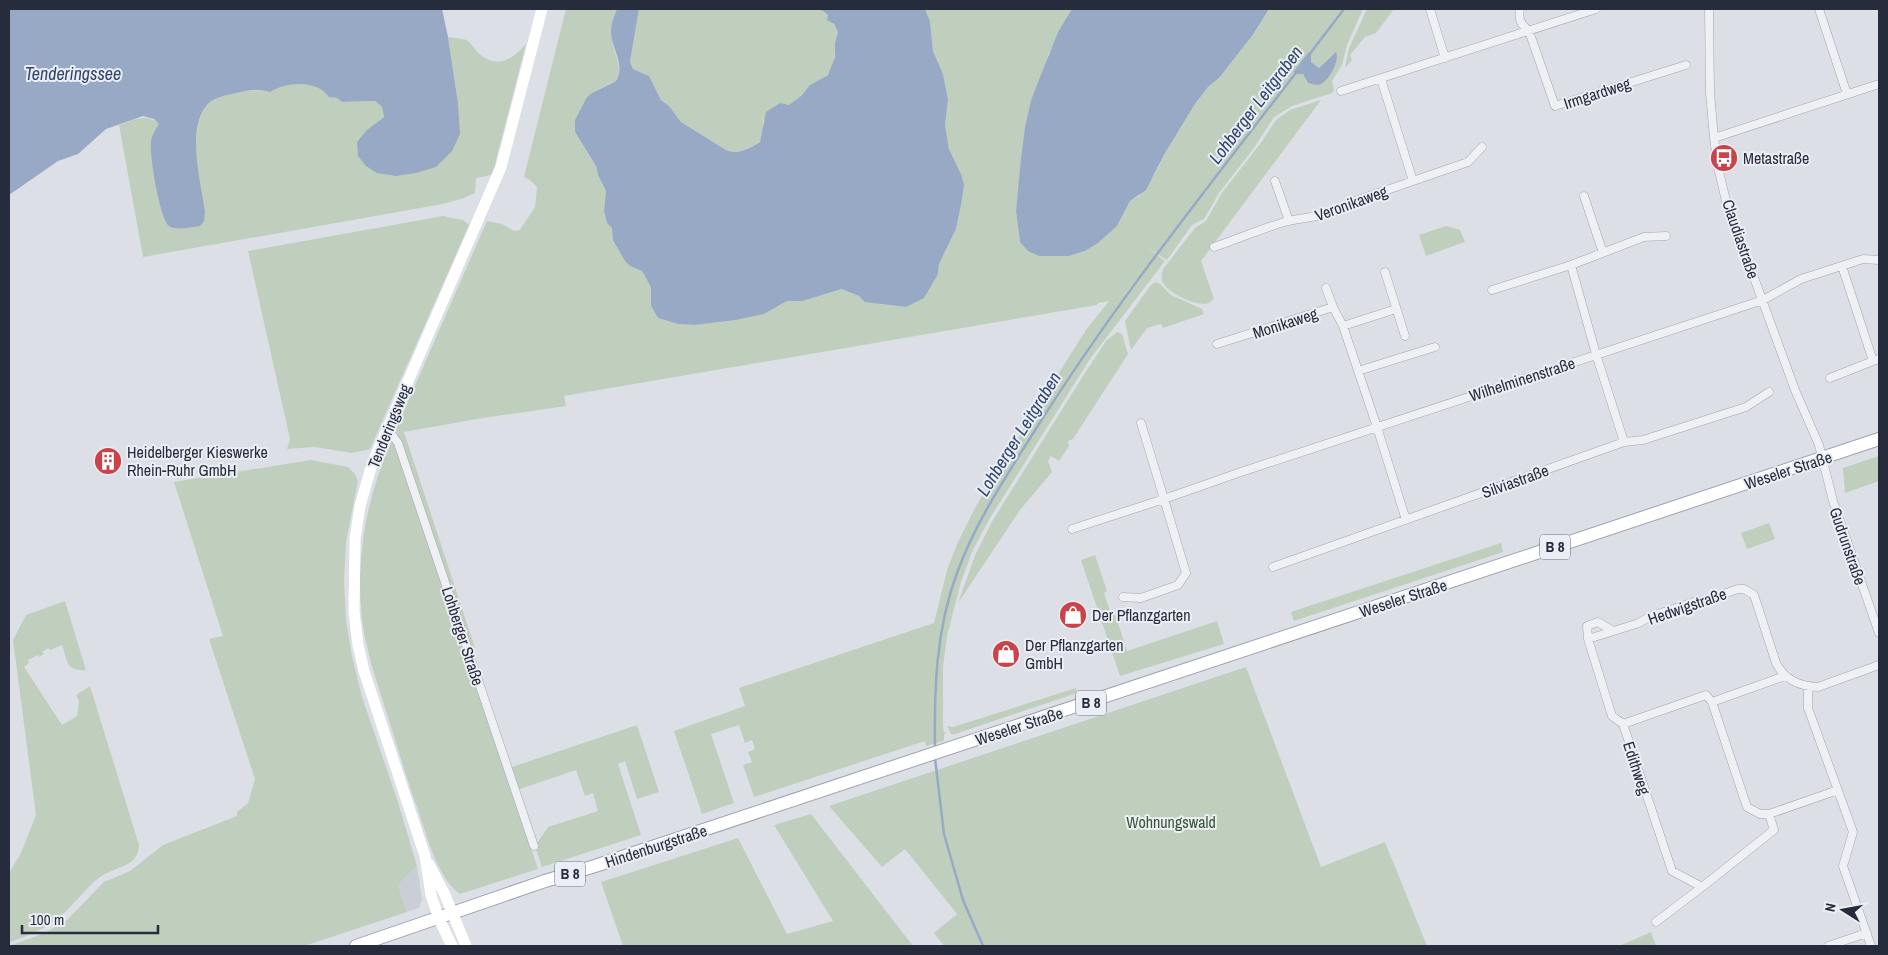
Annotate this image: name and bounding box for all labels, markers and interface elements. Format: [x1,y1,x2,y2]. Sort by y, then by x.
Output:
water label: Lohberger Leitgraben [1203,40,1308,169]
water label: Tenderingssee [25,61,121,86]
street label: Irmgardweg [1561,72,1634,114]
bus stop icon: Metastraße [1709,143,1739,173]
place label: Metastraße [1743,147,1809,169]
street label: Veronikaweg [1312,179,1391,226]
street label: Claudiastraße [1717,196,1765,282]
street label: Monikaweg [1250,302,1321,344]
street label: Wilhelminenstraße [1466,352,1578,406]
water label: Lohberger Leitgraben [970,367,1067,501]
street label: Tenderingsweg [362,380,416,471]
place label: Heidelberger Kieswerke Rhein-Ruhr GmbH [127,441,268,481]
street label: Weseler Straße [1741,445,1835,495]
building icon: Heidelberger Kieswerke Rhein-Ruhr GmbH [93,446,123,476]
street label: Silviastraße [1478,459,1552,503]
street label: Gudrunstraße [1824,504,1872,588]
road number: B 8 [1540,534,1570,560]
street label: Weseler Straße [1356,573,1450,623]
street label: Hedwigstraße [1645,582,1729,630]
street label: Lohberger Straße [437,584,489,688]
shop icon: Der Pflanzgarten [1058,600,1088,630]
place label: Der Pflanzgarten [1092,604,1190,626]
place label: Der Pflanzgarten GmbH [1025,634,1123,674]
shop icon: Der Pflanzgarten GmbH [991,639,1021,669]
road number: B 8 [1076,690,1106,716]
street label: Weseler Straße [972,701,1066,751]
street label: Edithweg [1618,739,1656,798]
park label: Wohnungswald [1126,811,1216,833]
street label: Hindenburgstraße [602,819,710,873]
road number: B 8 [555,862,585,886]
north arrow [1818,885,1868,935]
scale bar [22,902,159,934]
text: N [1821,902,1840,913]
text: 100 m [30,909,64,930]

